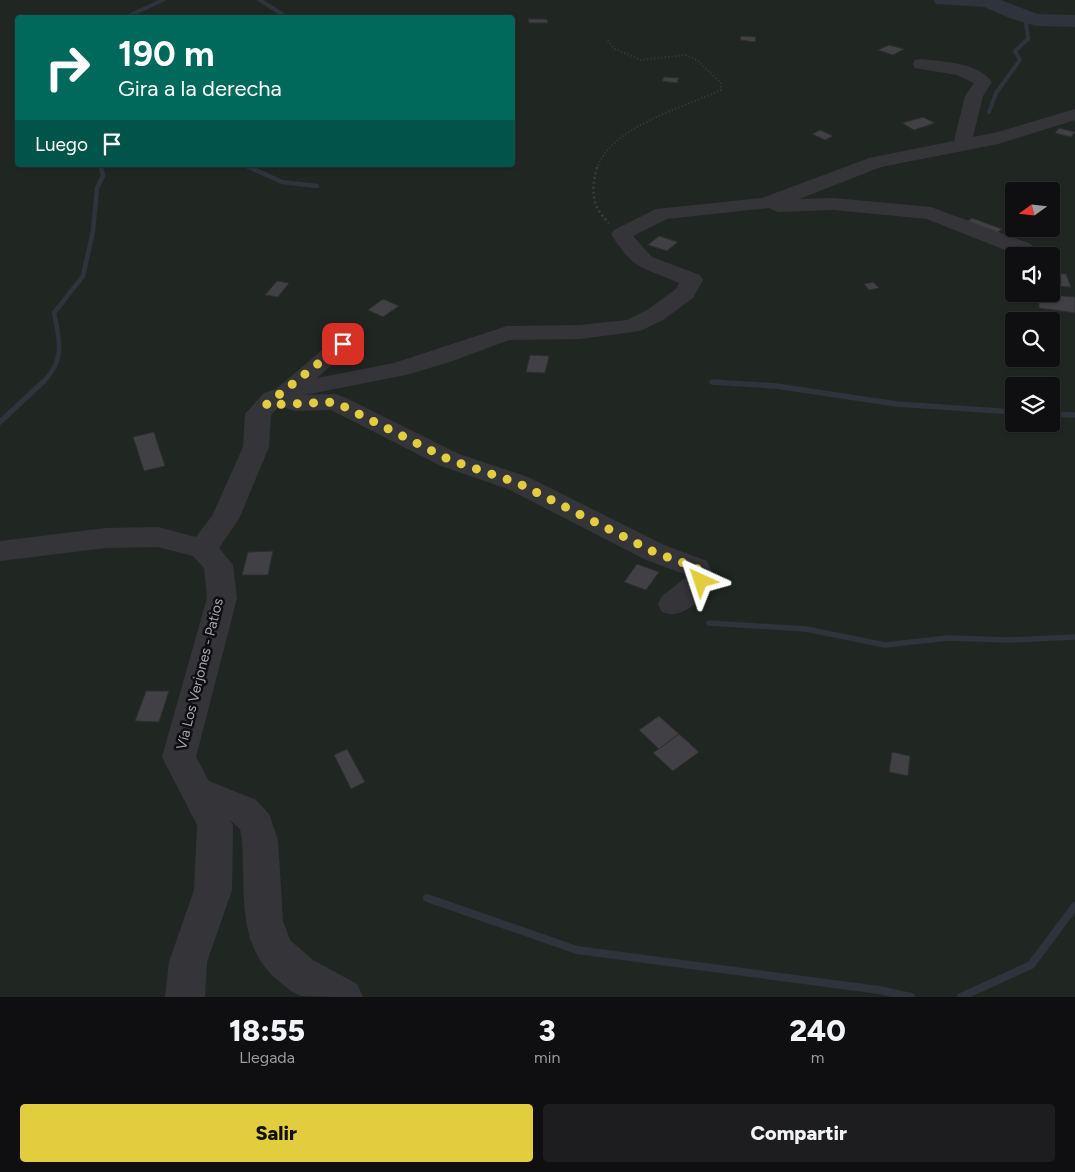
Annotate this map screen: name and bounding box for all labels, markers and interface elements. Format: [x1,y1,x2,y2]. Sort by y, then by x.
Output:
text: 190 m [118,33,215,75]
icon: right [35,35,100,100]
text: Gira a la derecha [118,75,282,102]
icon: arrive [98,130,126,158]
text: Luego [35,133,88,156]
north arrow [1005,182,1060,238]
map controls [1005,182,1060,432]
button: sound [1005,247,1060,302]
button: search [1005,312,1060,367]
pin [322,323,364,365]
icon: arrive [329,330,357,358]
button: layers [1005,377,1060,432]
position arrow [674,554,726,606]
street label: Vía Los Verjones - Patios [173,597,227,751]
text: 18:55 [229,1012,305,1049]
text: 3 [539,1012,556,1049]
text: 240 [789,1012,846,1049]
text: Llegada [239,1048,295,1067]
text: min [534,1048,560,1067]
text: m [811,1048,824,1067]
button: Salir [20,1104,533,1162]
button: Compartir [543,1104,1055,1162]

